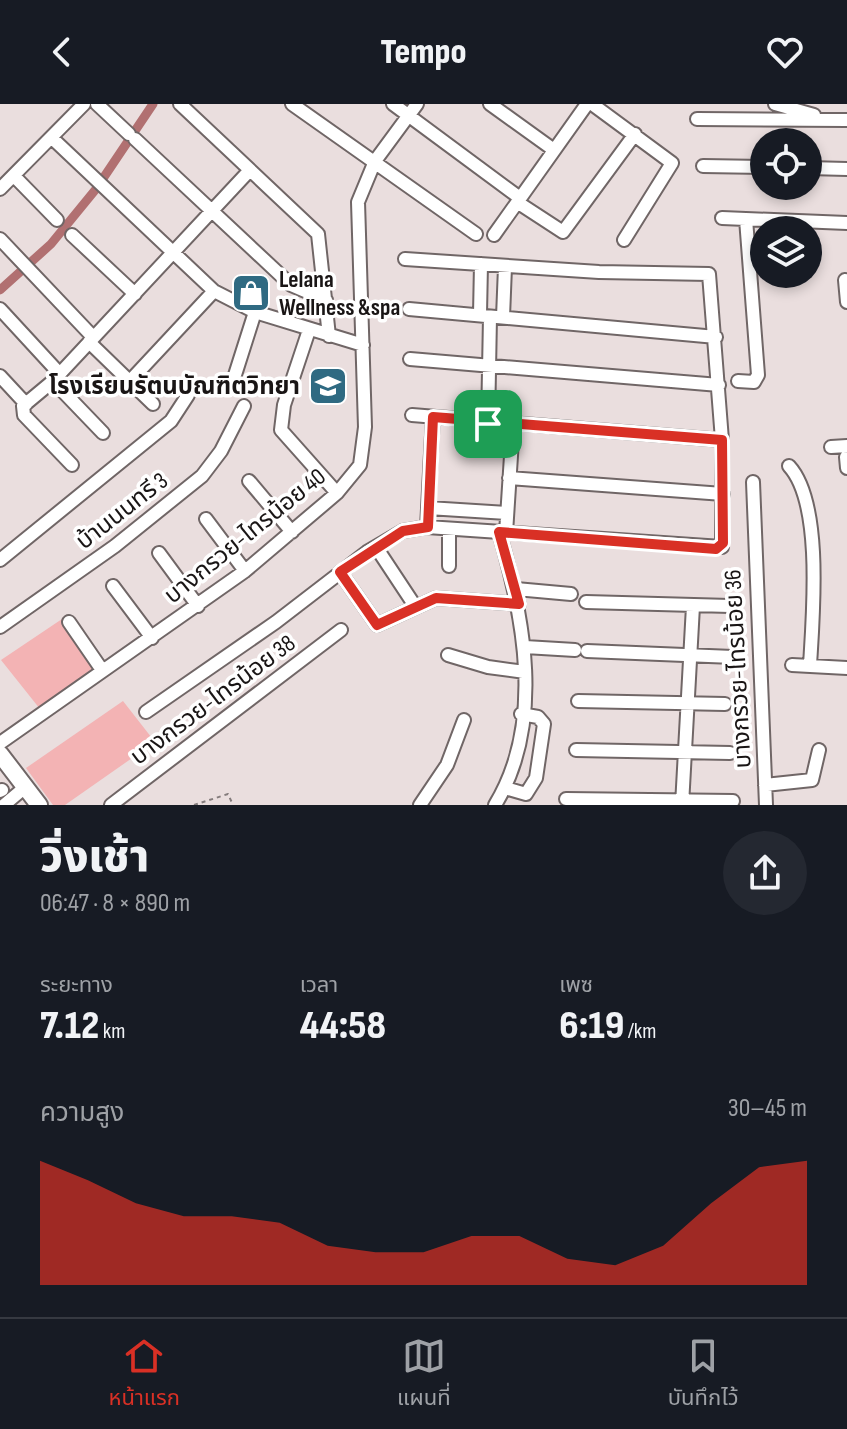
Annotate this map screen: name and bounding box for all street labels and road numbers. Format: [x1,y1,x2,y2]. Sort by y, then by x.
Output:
street label: บางกรวย-ไทรน้อย 40 [159,462,331,610]
street label: บ้านนนทรี 3 [70,466,174,556]
street label: บางกรวย-ไทรน้อย 36 [718,569,758,769]
street label: บางกรวย-ไทรน้อย 38 [125,629,301,771]

